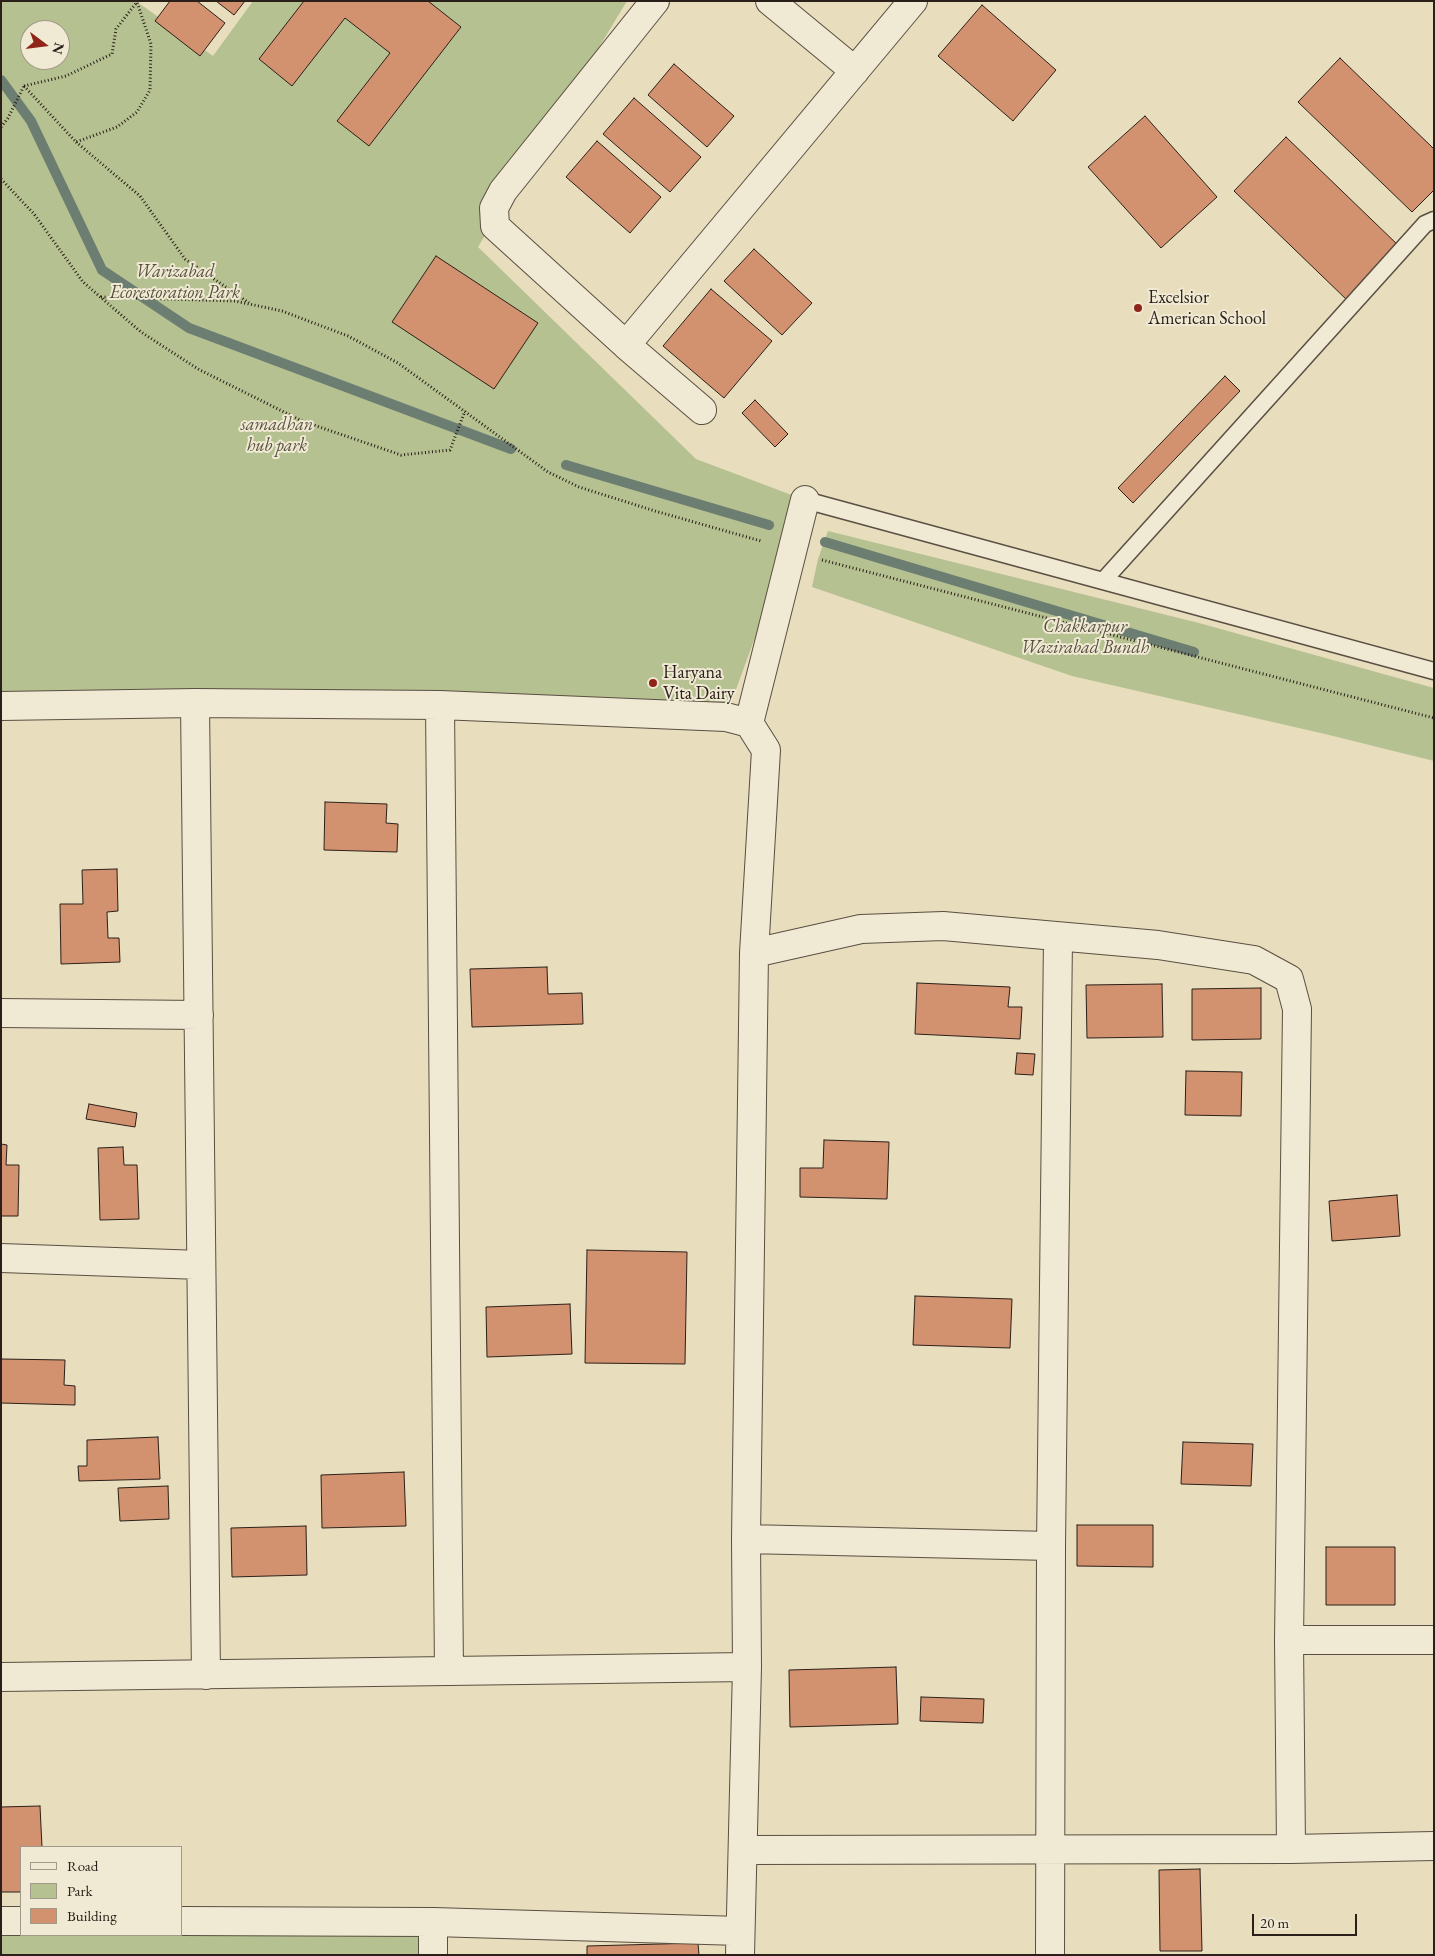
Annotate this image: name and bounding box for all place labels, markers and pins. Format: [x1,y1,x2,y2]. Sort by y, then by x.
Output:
place label: Excelsior American School [1148,287,1266,330]
marker: Excelsior American School [1132,302,1144,314]
place label: Haryana Vita Dairy [663,662,735,704]
marker: Haryana Vita Dairy [647,677,659,689]

